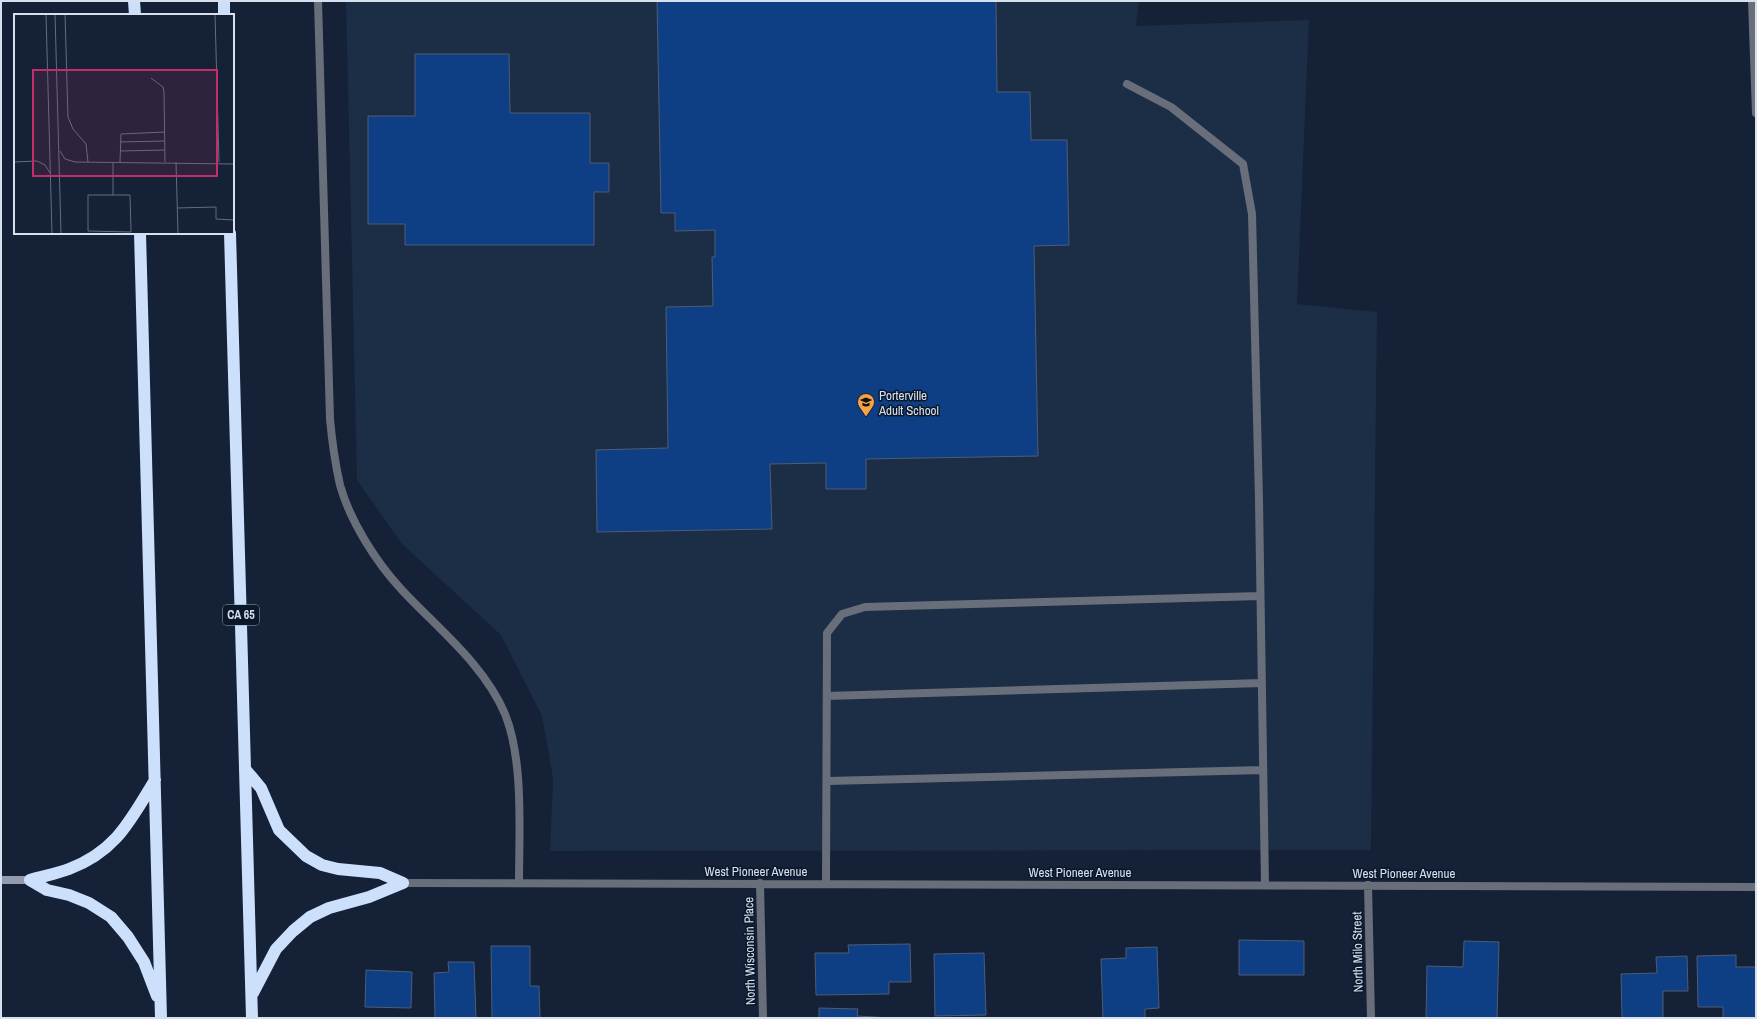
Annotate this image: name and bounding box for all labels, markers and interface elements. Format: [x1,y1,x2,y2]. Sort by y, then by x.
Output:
inset map [14,14,234,234]
place label: Porterville Adult School [878,387,939,419]
school or university icon: Porterville Adult School [856,392,876,417]
road number: CA 65 [223,605,259,625]
street label: West Pioneer Avenue [705,863,807,880]
street label: West Pioneer Avenue [1029,864,1131,881]
street label: West Pioneer Avenue [1353,865,1455,882]
street label: North Wisconsin Place [740,897,759,1005]
street label: North Milo Street [1348,912,1367,992]

